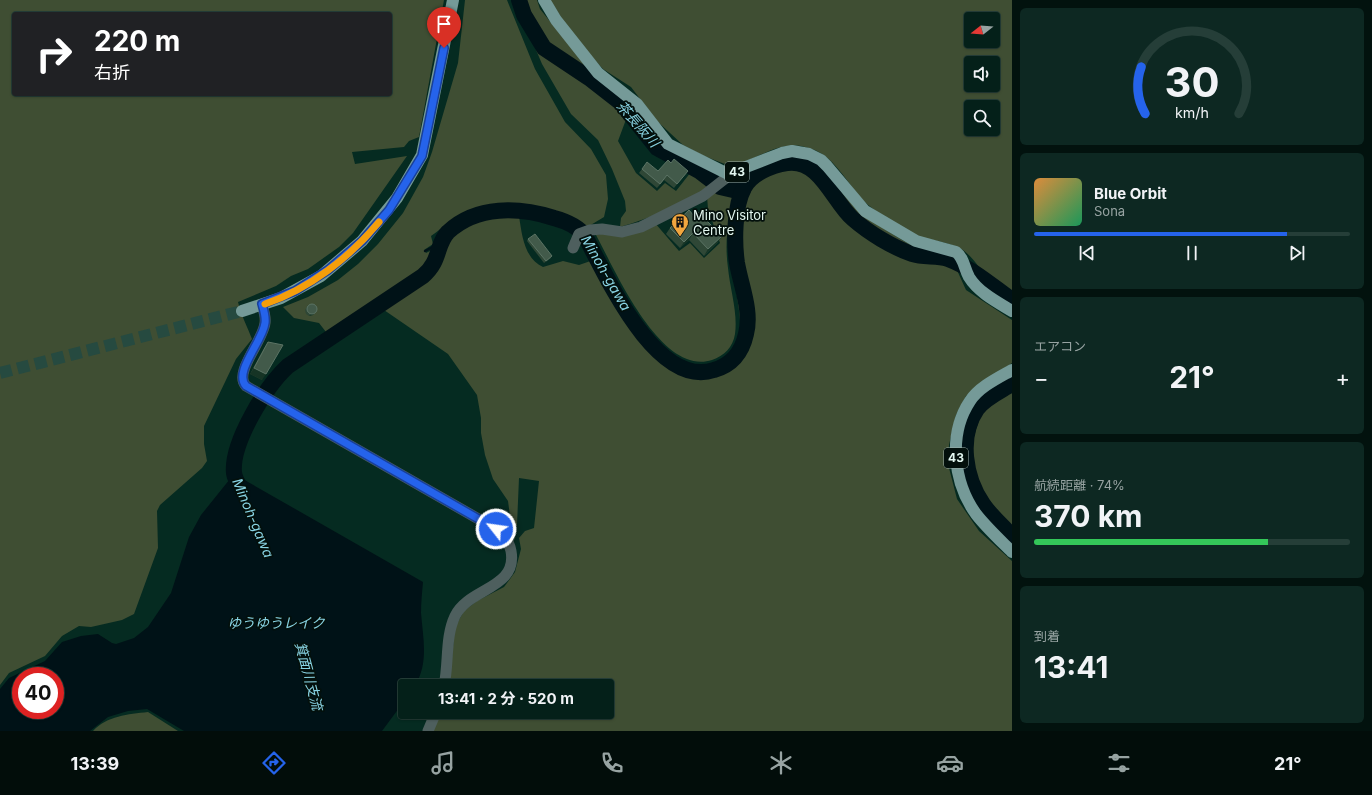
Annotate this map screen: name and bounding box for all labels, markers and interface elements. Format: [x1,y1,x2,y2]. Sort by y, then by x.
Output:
pin [427,7.0,461,48]
north arrow [964,12,1000,48]
map controls [964,12,1000,136]
icon: arrive [433,13,455,35]
text: 220 m [94,24,180,58]
icon: right [28,28,80,80]
button: sound [964,56,1000,92]
text: 30 [1165,57,1219,107]
text: 右折 [94,62,130,83]
water label: 茶長阪川 [614,97,664,152]
button: search [964,100,1000,136]
text: km/h [1175,104,1209,121]
road number: 43 [725,162,749,182]
text: Blue Orbit [1094,184,1167,203]
text: Sona [1094,203,1125,219]
place label: Mino Visitor Centre [693,207,766,238]
building icon: Mino Visitor Centre [670,212,690,237]
water label: Minoh-gawa [578,232,635,314]
icon: previous [1076,242,1098,264]
icon: pause [1181,242,1203,264]
icon: next [1286,242,1308,264]
text: エアコン [1034,338,1086,354]
text: 21° [1169,359,1215,395]
text: − [1034,365,1049,391]
text: + [1335,365,1350,391]
road number: 43 [944,448,968,468]
water label: Minoh-gawa [229,476,278,560]
text: 航続距離 · 74% [1034,477,1125,493]
text: 370 km [1034,498,1142,534]
position arrow [475,508,517,550]
water label: ゆうゆうレイク [227,614,326,631]
text: 到着 [1034,628,1060,644]
water label: 箕面川支流 [292,640,327,714]
text: 13:41 [1034,649,1108,685]
speed limit sign: 40 [12,667,64,719]
text: 13:41 · 2 分 · 520 m [438,689,574,708]
icon: directions [260,749,288,777]
icon: music [429,749,457,777]
icon: phone [598,749,626,777]
icon: climate [767,749,795,777]
icon: car [936,749,964,777]
icon: filters [1105,749,1133,777]
text: 13:39 [70,753,119,774]
text: 21° [1274,753,1301,774]

